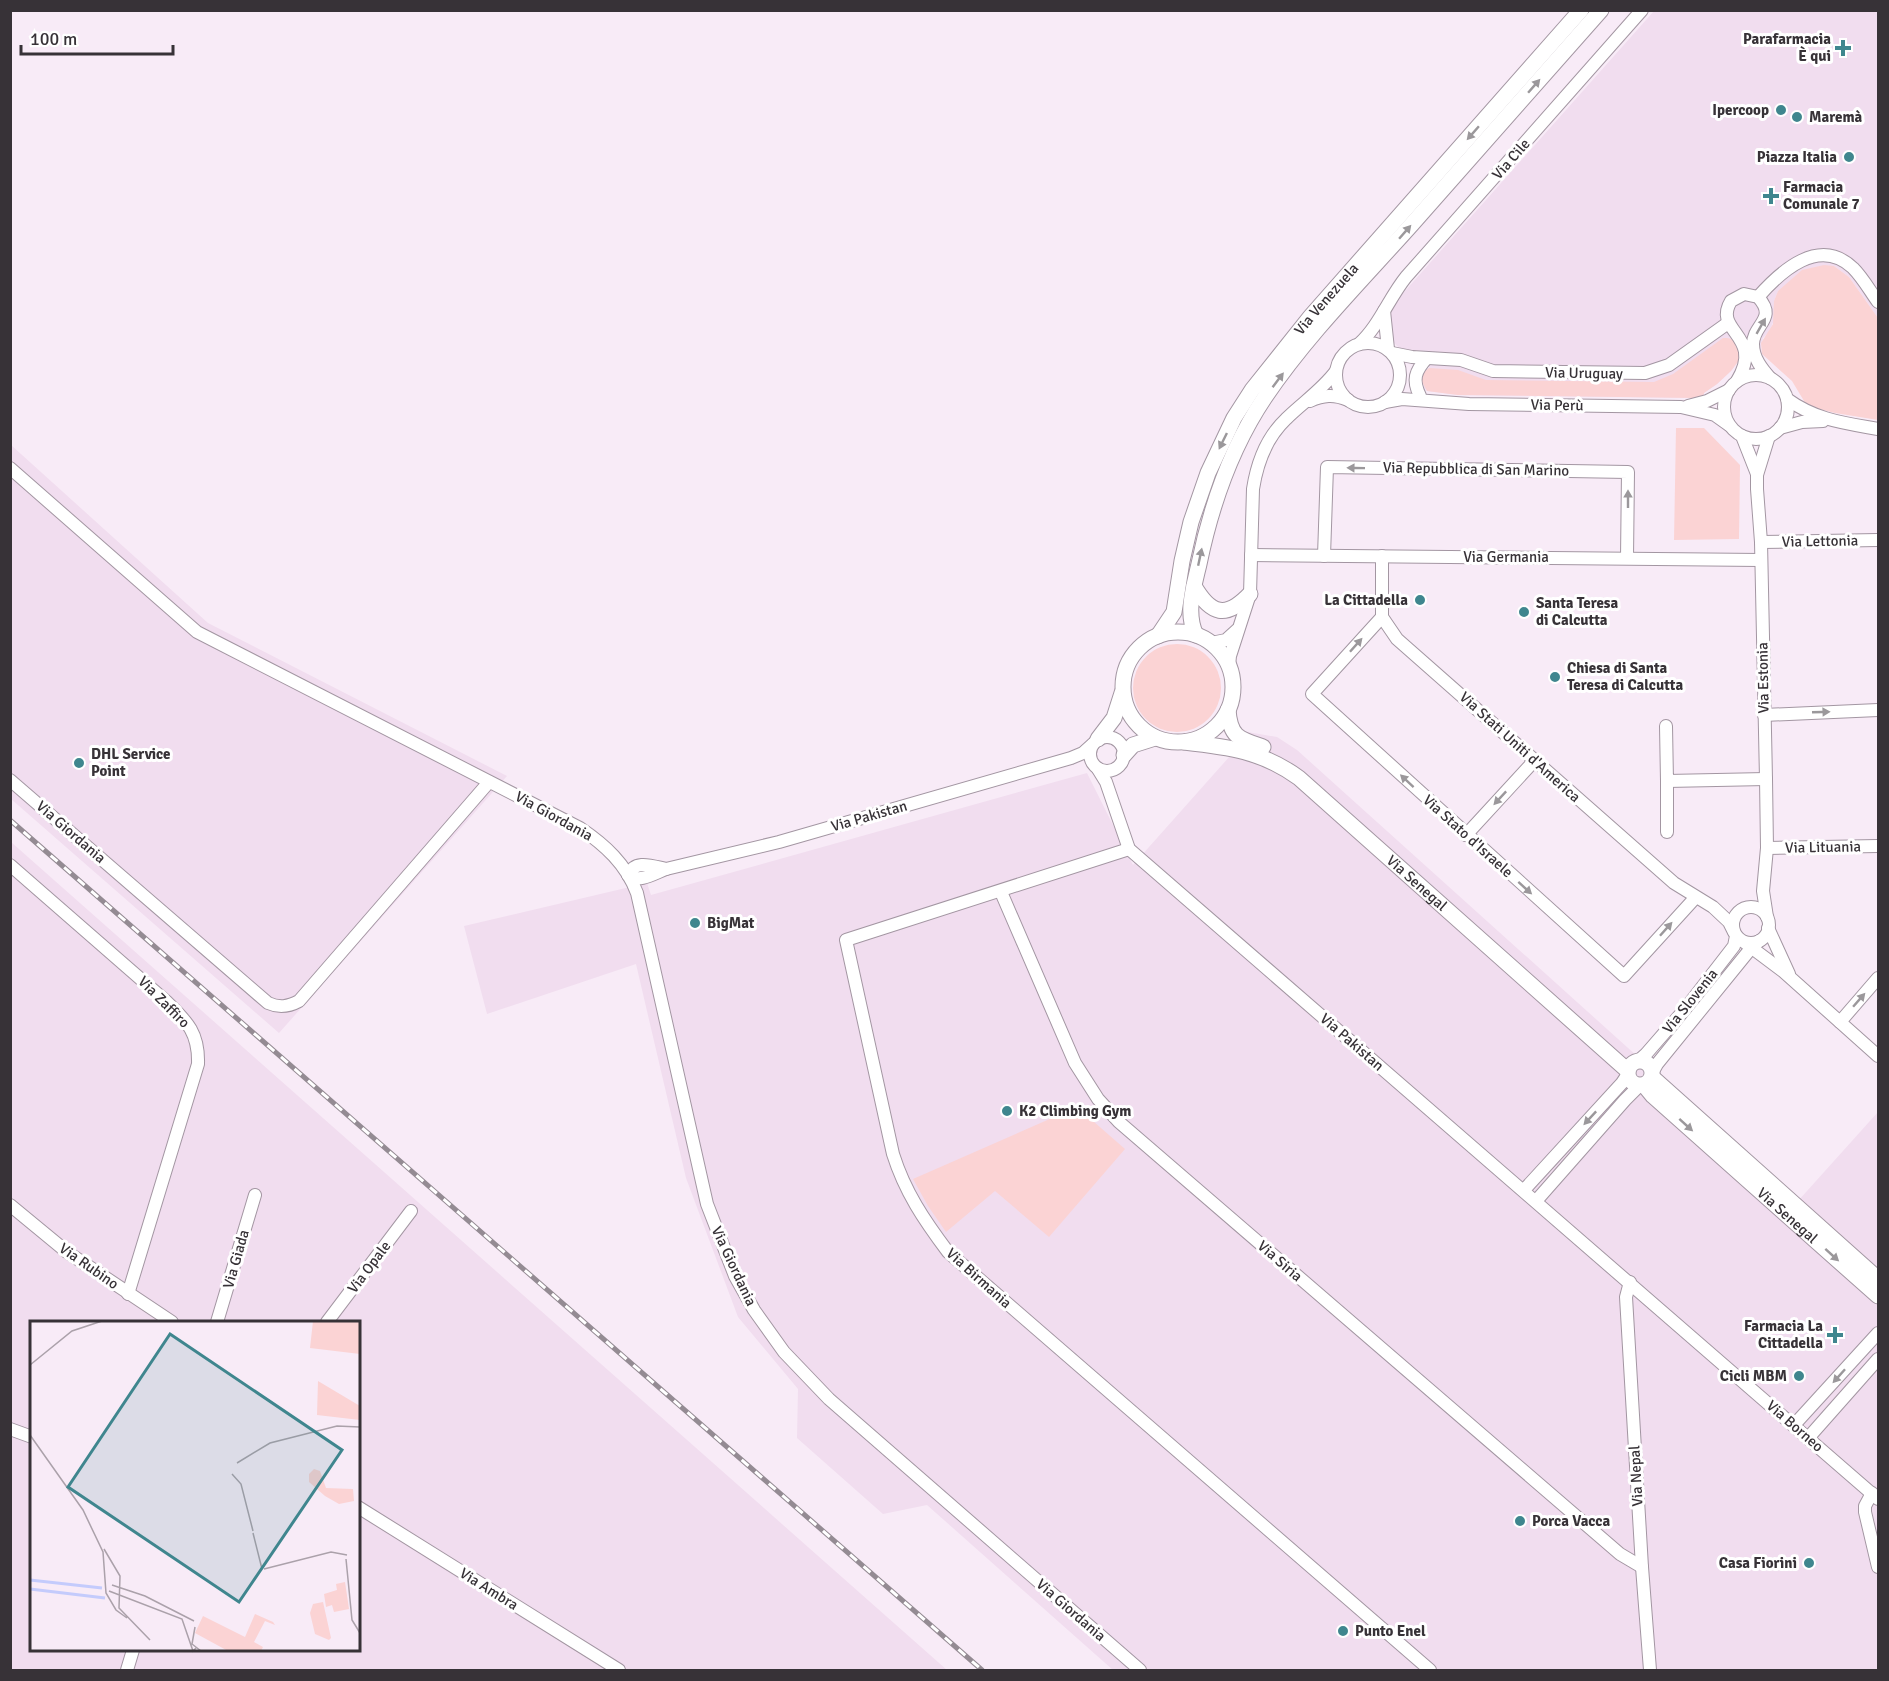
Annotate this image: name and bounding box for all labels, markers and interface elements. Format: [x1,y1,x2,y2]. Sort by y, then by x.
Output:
scale bar [21,18,172,56]
text: 100 m [30,28,77,50]
place label: Parafarmacia È qui [1743,30,1831,65]
marker: Parafarmacia È qui [1836,41,1850,55]
one-way arrow [1527,79,1540,94]
place label: Ipercoop [1712,101,1769,119]
marker: Ipercoop [1774,103,1788,117]
place label: Maremà [1809,108,1863,126]
marker: Maremà [1790,110,1804,124]
one-way arrow [1467,125,1480,140]
street label: Via Cile [1488,135,1534,183]
place label: Piazza Italia [1757,148,1837,166]
marker: Piazza Italia [1842,150,1856,164]
place label: Farmacia Comunale 7 [1783,178,1860,213]
marker: Farmacia Comunale 7 [1764,189,1778,203]
one-way arrow [1398,225,1411,240]
street label: Via Venezuela [1290,259,1362,339]
one-way arrow [1755,318,1766,335]
street label: Via Uruguay [1545,363,1623,383]
one-way arrow [1271,372,1283,387]
street label: Via Perù [1530,396,1584,414]
one-way arrow [1219,433,1228,450]
street label: Via Repubblica di San Marino [1383,458,1570,480]
one-way arrow [1346,463,1365,473]
one-way arrow [1623,490,1633,509]
street label: Via Lettonia [1782,531,1858,551]
one-way arrow [1196,547,1205,566]
street label: Via Germania [1463,548,1549,566]
place label: La Cittadella [1324,591,1408,609]
marker: La Cittadella [1413,593,1427,607]
place label: Santa Teresa di Calcutta [1536,594,1618,629]
marker: Santa Teresa di Calcutta [1517,605,1531,619]
one-way arrow [1349,638,1362,653]
street label: Via Estonia [1753,642,1773,714]
place label: Chiesa di Santa Teresa di Calcutta [1567,659,1683,694]
marker: Chiesa di Santa Teresa di Calcutta [1548,670,1562,684]
street label: Via Stati Uniti d'America [1456,688,1584,806]
one-way arrow [1812,708,1831,717]
place label: DHL Service Point [91,745,171,780]
marker: DHL Service Point [72,756,86,770]
one-way arrow [1400,774,1415,788]
street label: Via Giordania [512,787,596,845]
one-way arrow [1493,790,1507,805]
street label: Via Stato d'Israele [1419,791,1517,881]
street label: Via Giordania [33,797,109,867]
street label: Via Pakistan [829,797,909,835]
street label: Via Lituania [1785,837,1861,857]
street label: Via Senegal [1383,851,1451,915]
one-way arrow [1517,881,1532,894]
place label: BigMat [707,914,755,932]
marker: BigMat [688,916,702,930]
one-way arrow [1659,922,1672,937]
street label: Via Slovenia [1659,965,1721,1037]
street label: Via Zaffiro [134,972,194,1032]
one-way arrow [1852,993,1865,1008]
street label: Via Pakistan [1316,1009,1388,1075]
place label: K2 Climbing Gym [1019,1102,1131,1120]
marker: K2 Climbing Gym [1000,1104,1014,1118]
one-way arrow [1584,1110,1597,1125]
one-way arrow [1678,1118,1693,1131]
street label: Via Senegal [1753,1184,1821,1247]
street label: Via Giordania [708,1223,760,1309]
street label: Via Giada [219,1227,253,1291]
street label: Via Opale [344,1237,394,1297]
street label: Via Siria [1254,1237,1306,1285]
street label: Via Rubino [56,1239,122,1293]
street label: Via Birmania [943,1244,1015,1312]
one-way arrow [1824,1248,1839,1261]
place label: Farmacia La Cittadella [1744,1317,1823,1352]
inset map [30,1321,360,1651]
marker: Farmacia La Cittadella [1828,1328,1842,1342]
place label: Cicli MBM [1720,1367,1787,1385]
one-way arrow [1833,1368,1846,1383]
marker: Cicli MBM [1792,1369,1806,1383]
street label: Via Borneo [1763,1396,1827,1456]
street label: Via Nepal [1625,1445,1647,1507]
place label: Porca Vacca [1532,1512,1610,1530]
marker: Porca Vacca [1513,1514,1527,1528]
place label: Casa Fiorini [1719,1554,1797,1572]
marker: Casa Fiorini [1802,1556,1816,1570]
street label: Via Ambra [456,1564,522,1614]
street label: Via Giordania [1033,1575,1109,1645]
place label: Punto Enel [1355,1622,1426,1640]
marker: Punto Enel [1336,1624,1350,1638]

